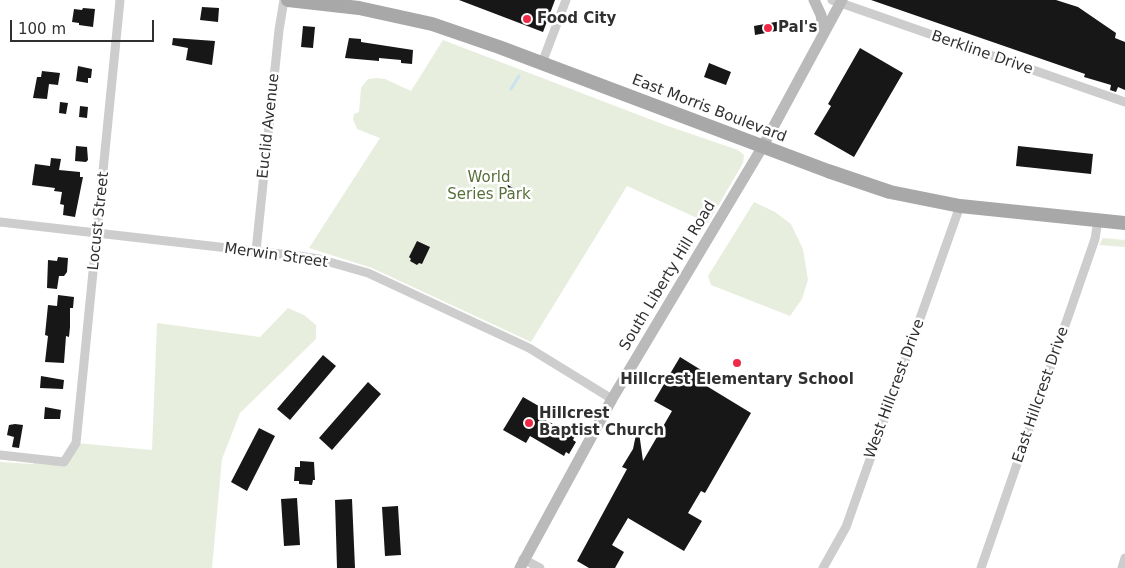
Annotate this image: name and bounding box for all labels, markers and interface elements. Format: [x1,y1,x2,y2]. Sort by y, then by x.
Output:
scale bar [12,10,156,42]
place label: Food City [537,10,616,28]
marker: Food City [521,13,533,25]
place label: Pal's [778,19,817,37]
text: 100 m [18,20,66,38]
marker: Pal's [762,22,774,34]
street label: Berkline Drive [929,27,1035,79]
street label: East Morris Boulevard [629,71,789,147]
street label: Euclid Avenue [255,73,283,179]
park label: World Series Park [447,169,531,204]
street label: Locust Street [85,171,113,271]
street label: South Liberty Hill Road [616,198,720,354]
street label: Merwin Street [223,240,329,272]
street label: West Hillcrest Drive [861,317,929,461]
street label: East Hillcrest Drive [1009,325,1073,465]
marker: Hillcrest Elementary School [731,357,743,369]
place label: Hillcrest Elementary School [620,371,854,389]
place label: Hillcrest Baptist Church [539,405,664,440]
marker: Hillcrest Baptist Church [523,417,535,429]

